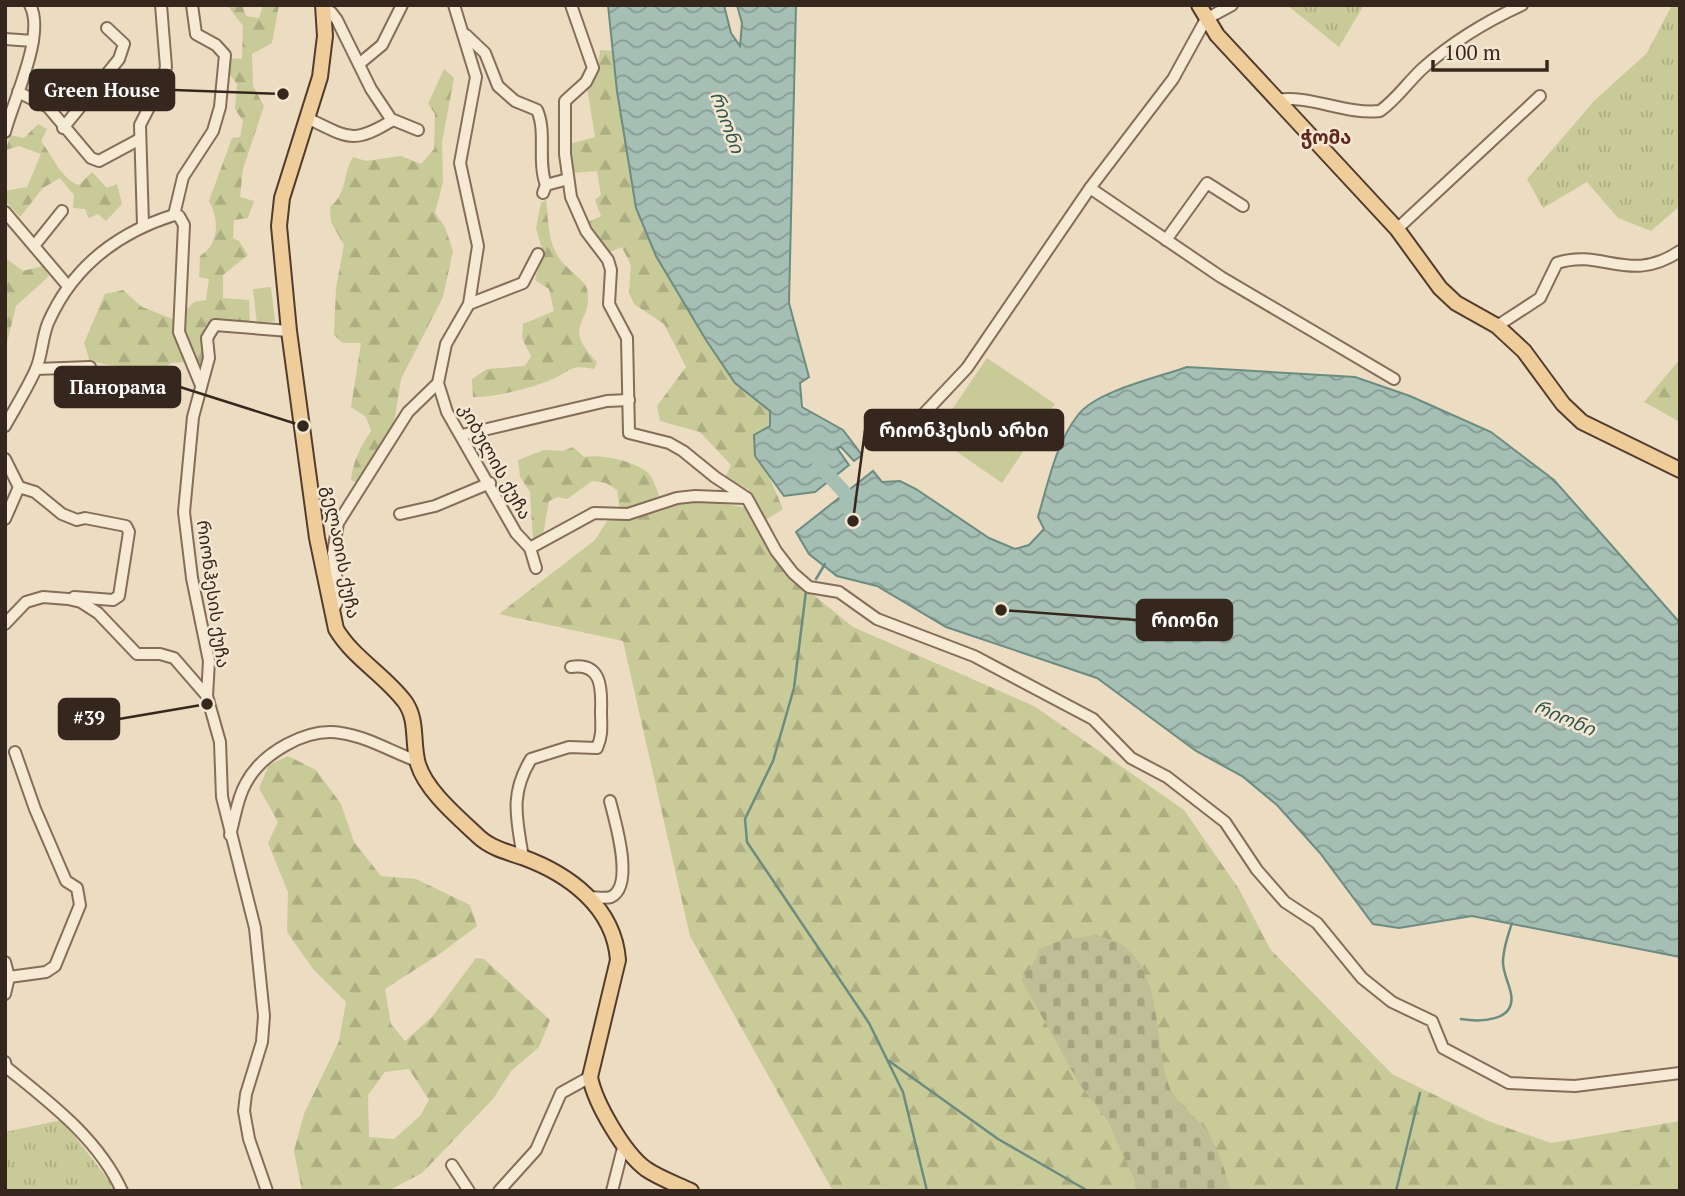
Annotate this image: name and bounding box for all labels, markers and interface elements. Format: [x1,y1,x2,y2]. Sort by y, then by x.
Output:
scale bar [1433,28,1547,72]
text: 100 m [1444,38,1501,66]
callout: Green House [30,70,174,110]
text: Green House [44,77,160,102]
water label: რიონი [705,88,751,157]
district label: ჭომა [1301,124,1351,149]
callout: Панорама [55,367,180,407]
text: Панорама [70,374,167,399]
street label: კიბულის ქუჩა [454,399,538,523]
callout: რიონჰესის არხი [865,410,1063,450]
text: რიონჰესის არხი [879,417,1049,442]
street label: გელათის ქუჩა [317,484,367,620]
street label: რიონჰესის ქუჩა [192,519,236,669]
callout: რიონი [1137,600,1232,640]
text: რიონი [1151,607,1219,632]
water label: რიონი [1531,693,1600,741]
callout: #39 [59,699,119,739]
text: #39 [73,705,105,730]

